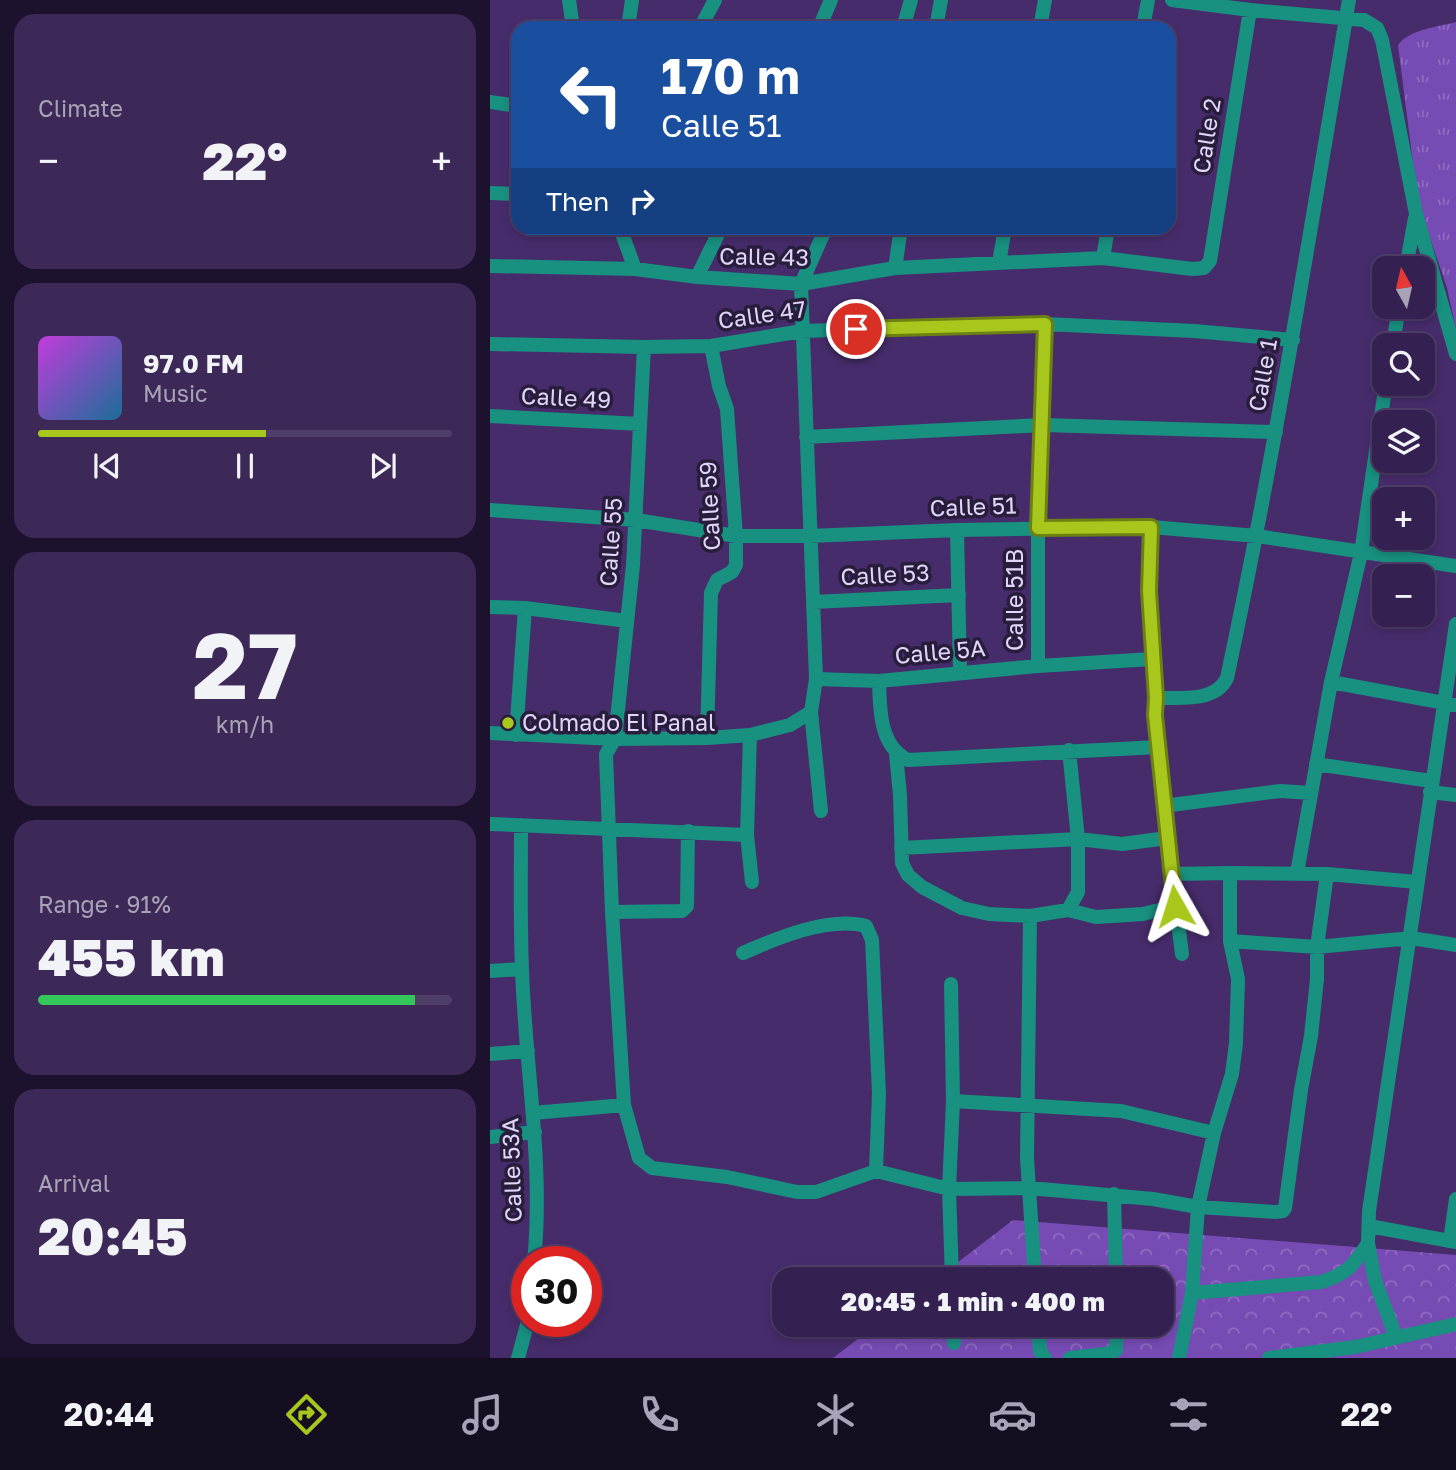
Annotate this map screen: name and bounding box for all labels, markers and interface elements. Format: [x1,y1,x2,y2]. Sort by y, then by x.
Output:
text: 170 m [661,46,800,105]
icon: left [546,49,637,140]
text: Climate [38,94,123,122]
street label: Calle 2 [1186,96,1226,175]
text: Calle 51 [661,106,782,144]
text: 22° [203,129,287,191]
text: − [38,138,59,183]
text: + [431,138,452,183]
icon: right [623,182,661,220]
text: Then [546,186,609,217]
street label: Calle 43 [719,241,809,271]
north arrow [1372,256,1435,318]
map controls [1372,256,1435,627]
street label: Calle 47 [716,294,808,334]
pin [826,299,886,359]
icon: arrive [837,310,875,348]
button: search [1372,333,1435,396]
street label: Calle 1 [1242,336,1282,413]
text: 97.0 FM [143,348,244,379]
text: Music [143,379,208,407]
street label: Calle 49 [520,381,612,413]
button: layers [1372,410,1435,473]
icon: previous [88,447,126,485]
icon: pause [226,447,264,485]
icon: next [364,447,402,485]
street label: Calle 59 [693,461,725,551]
button: + [1372,487,1435,550]
street label: Calle 51 [929,490,1017,522]
street label: Calle 55 [593,497,627,587]
street label: Calle 51B [1000,549,1028,651]
street label: Calle 53 [840,558,930,590]
button: − [1372,564,1435,627]
text: 27 [192,610,298,719]
street label: Calle 5A [893,633,986,669]
place label: Colmado El Panal [522,708,715,736]
text: km/h [216,710,274,738]
marker: Colmado El Panal [500,715,516,731]
position arrow [1138,869,1212,943]
text: Range · 91% [38,890,171,918]
text: 455 km [38,925,225,987]
street label: Calle 53A [495,1117,527,1223]
text: Arrival [38,1169,110,1197]
text: 20:45 [38,1204,188,1266]
speed limit sign: 30 [511,1246,602,1337]
text: 20:45 · 1 min · 400 m [841,1286,1105,1317]
icon: directions [282,1390,331,1439]
icon: music [458,1390,507,1439]
icon: phone [635,1390,684,1439]
icon: climate [811,1390,860,1439]
icon: car [988,1390,1037,1439]
icon: filters [1164,1390,1213,1439]
text: 20:44 [64,1395,154,1433]
text: 22° [1341,1395,1392,1433]

